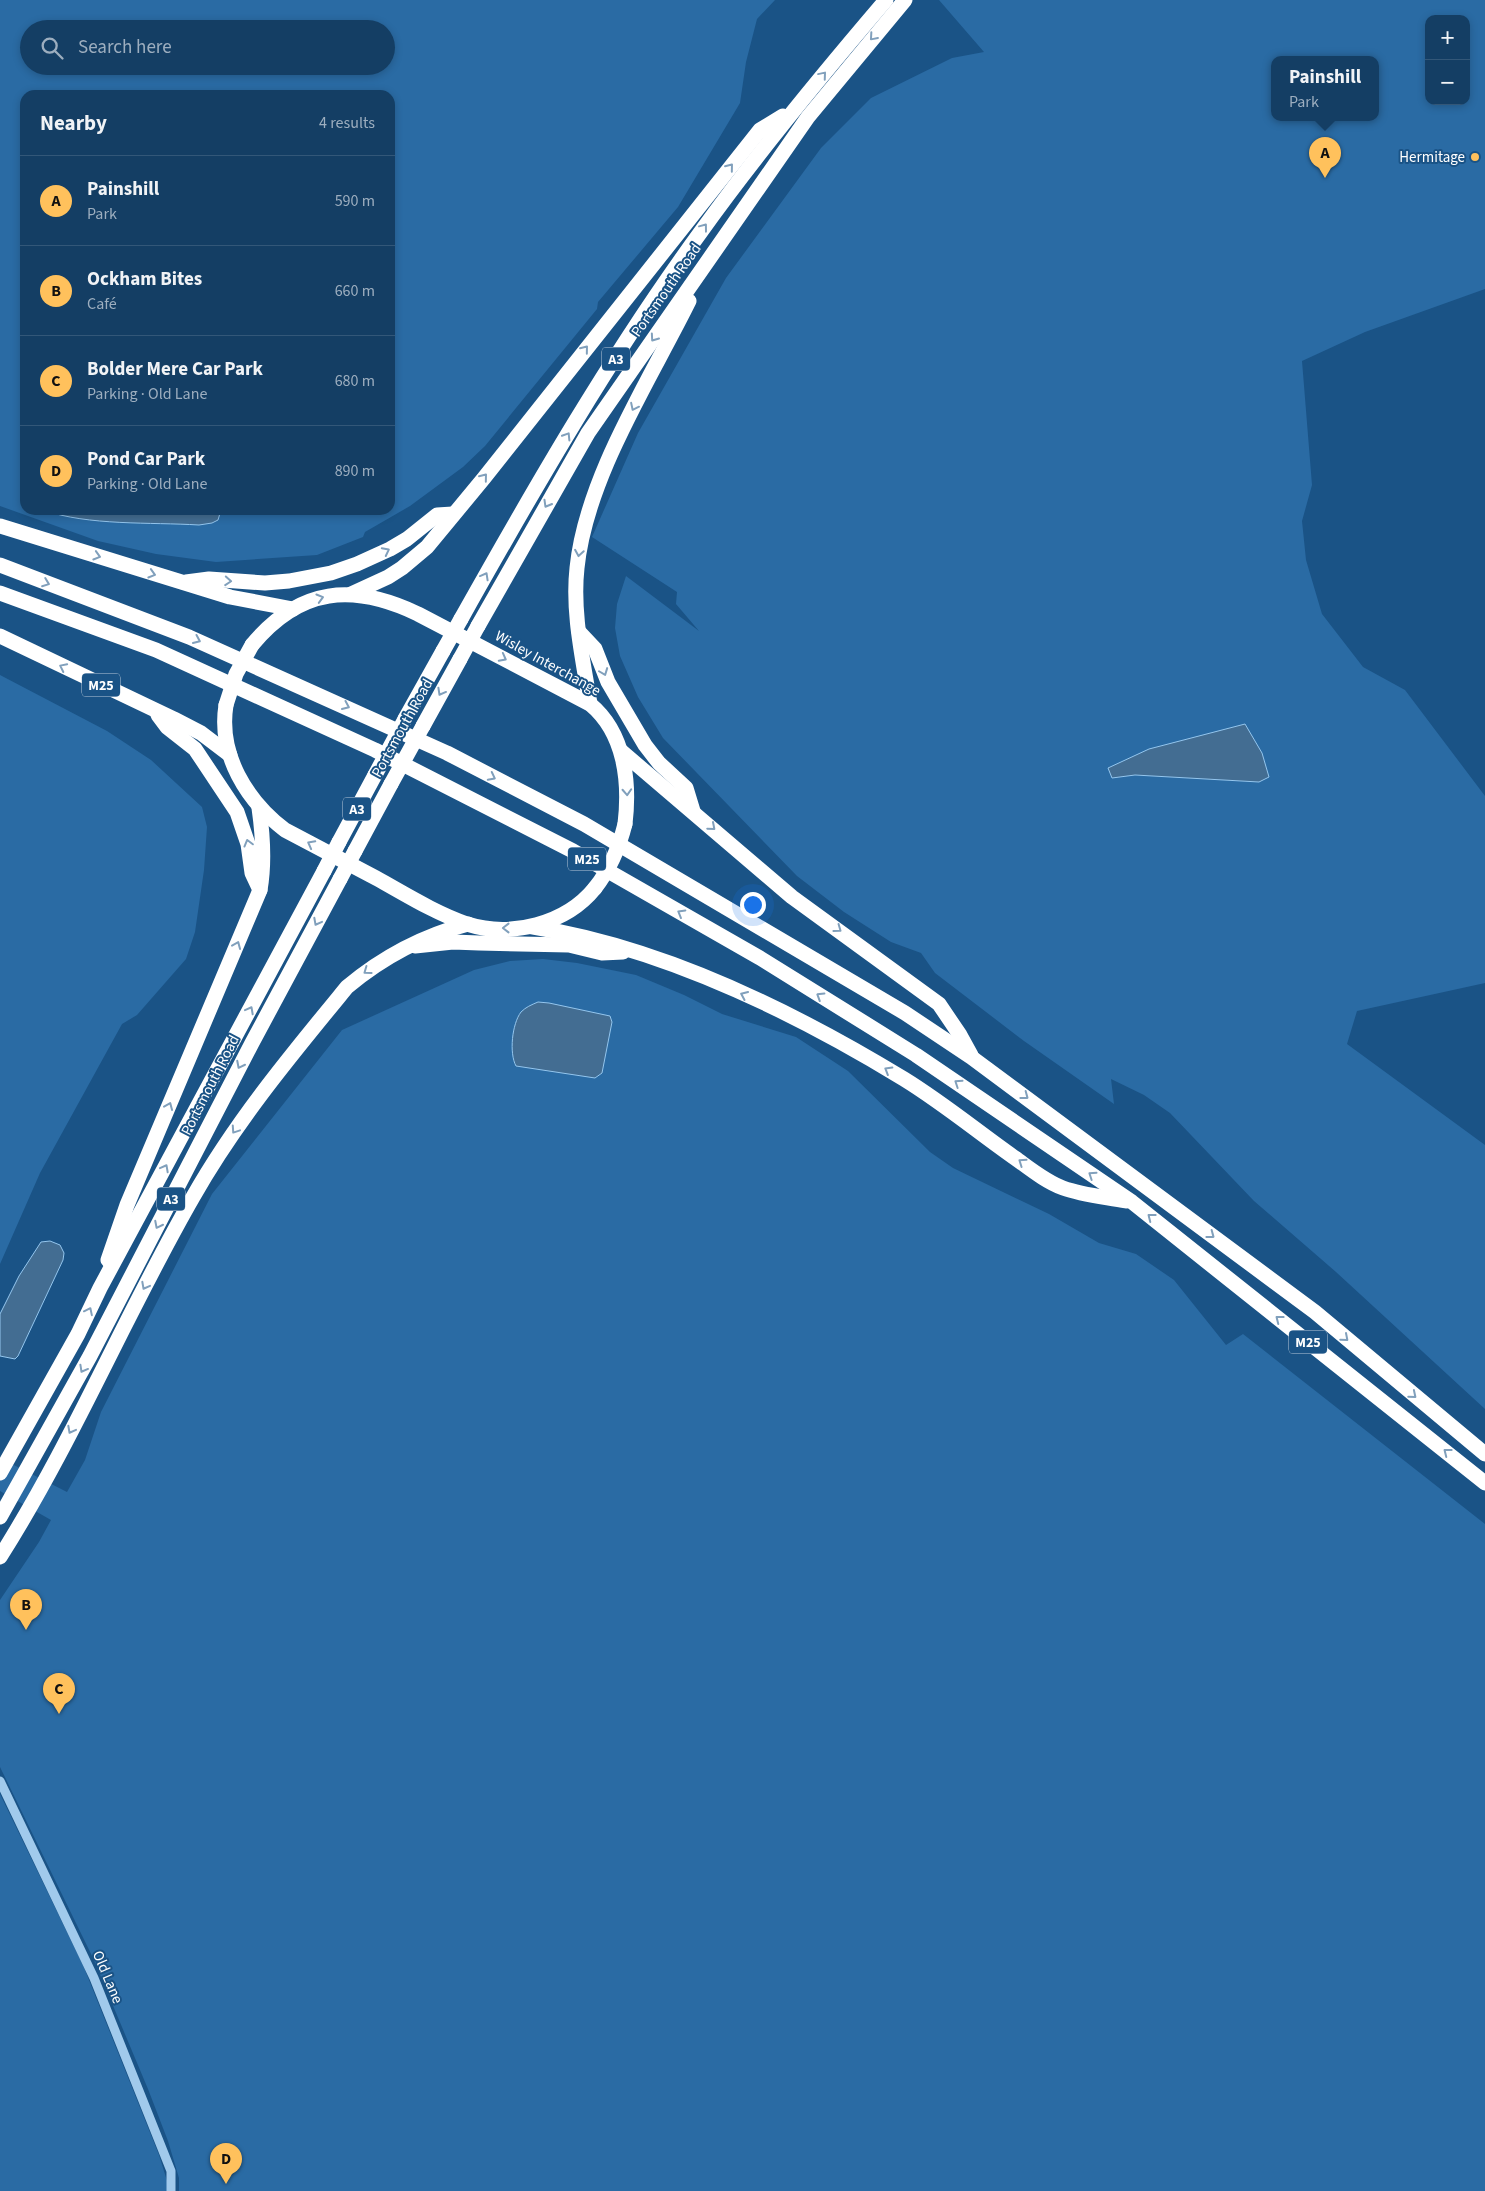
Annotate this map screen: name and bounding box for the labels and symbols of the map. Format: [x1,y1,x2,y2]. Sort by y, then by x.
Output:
one-way arrow [871,31,879,40]
one-way arrow [817,71,826,80]
pin: A [1309,137,1341,178]
place label: Hermitage [1399,147,1465,168]
marker: Hermitage [1469,151,1481,163]
one-way arrow [725,164,734,173]
one-way arrow [698,223,707,233]
street label: Portsmouth Road [626,239,707,341]
one-way arrow [651,332,660,342]
one-way arrow [580,346,588,355]
road number: A3 [602,348,630,370]
one-way arrow [630,402,640,411]
one-way arrow [560,432,570,441]
one-way arrow [479,473,488,482]
one-way arrow [543,499,553,508]
one-way arrow [380,547,389,557]
one-way arrow [574,549,585,557]
one-way arrow [92,551,100,561]
one-way arrow [147,568,155,578]
one-way arrow [479,572,489,581]
one-way arrow [225,575,233,586]
one-way arrow [41,577,49,587]
one-way arrow [316,594,324,604]
street label: Wisley Interchange [491,626,605,701]
one-way arrow [193,635,201,645]
one-way arrow [497,652,506,662]
one-way arrow [59,662,68,673]
one-way arrow [598,667,608,676]
road number: M25 [82,674,120,696]
street label: Portsmouth Road [367,675,438,781]
one-way arrow [438,687,448,696]
one-way arrow [341,700,350,710]
one-way arrow [487,771,496,781]
one-way arrow [621,789,632,797]
road number: A3 [343,798,371,821]
one-way arrow [706,821,715,830]
one-way arrow [243,840,253,848]
one-way arrow [307,840,316,850]
road number: M25 [568,848,606,871]
your location [740,892,766,918]
one-way arrow [677,909,686,919]
one-way arrow [313,917,323,926]
one-way arrow [502,923,510,933]
one-way arrow [832,923,841,933]
one-way arrow [230,941,241,950]
one-way arrow [363,965,372,974]
one-way arrow [740,991,749,1002]
one-way arrow [817,992,826,1002]
one-way arrow [244,1006,254,1015]
street label: Portsmouth Road [176,1032,245,1139]
one-way arrow [236,1060,246,1069]
one-way arrow [885,1066,894,1076]
one-way arrow [954,1080,963,1089]
one-way arrow [1019,1090,1029,1099]
one-way arrow [162,1102,173,1111]
one-way arrow [232,1124,241,1134]
one-way arrow [1018,1159,1028,1168]
one-way arrow [159,1165,169,1174]
one-way arrow [1088,1171,1097,1181]
road number: A3 [157,1188,185,1210]
one-way arrow [1148,1215,1157,1223]
one-way arrow [154,1220,164,1229]
one-way arrow [1205,1229,1215,1238]
one-way arrow [141,1280,151,1289]
one-way arrow [83,1307,93,1316]
one-way arrow [1275,1315,1284,1324]
road number: M25 [1289,1330,1327,1354]
one-way arrow [1340,1332,1349,1341]
one-way arrow [79,1364,89,1373]
one-way arrow [1407,1390,1416,1398]
one-way arrow [68,1425,78,1434]
one-way arrow [1444,1450,1453,1458]
pin: B [10,1589,42,1630]
pin: C [43,1673,75,1714]
street label: Old Lane [87,1947,128,2007]
pin: D [210,2143,242,2184]

